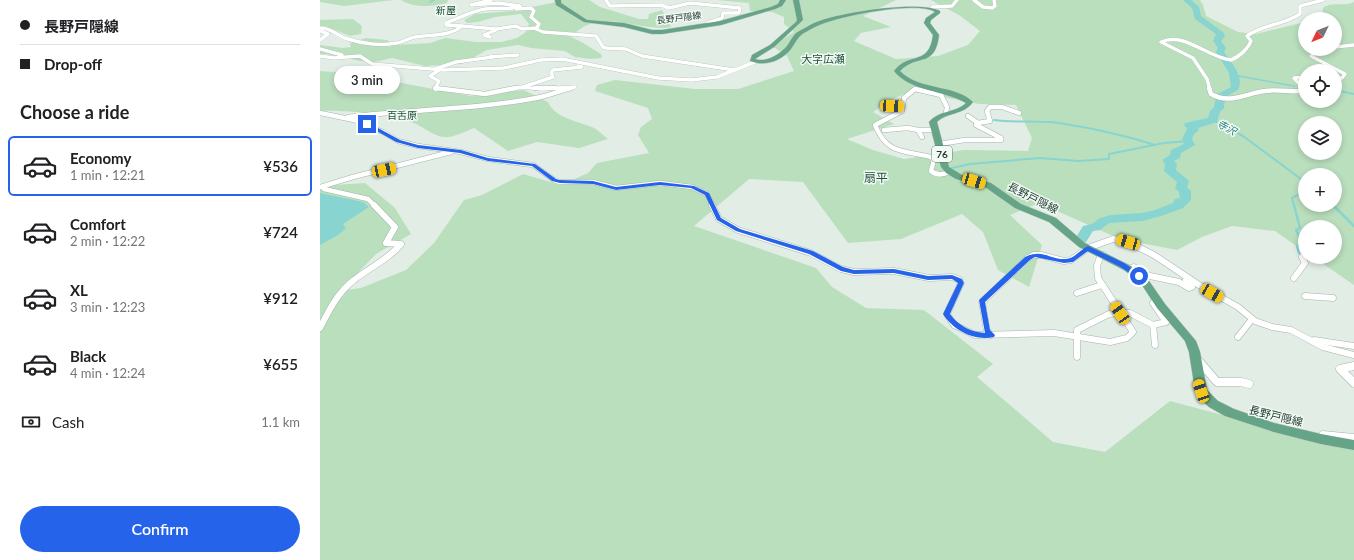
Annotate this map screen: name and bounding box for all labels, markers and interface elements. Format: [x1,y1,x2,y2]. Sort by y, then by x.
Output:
district label: 新屋 [436,4,456,16]
street label: 長野戸隠線 [656,9,703,26]
north arrow [1298,12,1342,56]
map controls [1298,12,1342,264]
text: 長野戸隠線 [44,17,119,35]
district label: 大字広瀬 [801,52,845,65]
text: Drop-off [44,55,102,73]
button: locate [1298,64,1342,108]
callout: 3 min [334,66,400,94]
text: 3 min [351,72,383,88]
car [880,99,904,113]
text: Choose a ride [20,101,129,123]
district label: 百舌原 [387,109,417,121]
route end [358,115,376,133]
button: layers [1298,116,1342,160]
water label: 寺沢 [1215,117,1240,138]
road number: 76 [932,146,952,162]
icon: car [22,148,58,184]
text: Economy [70,149,131,167]
text: ¥536 [263,157,298,175]
car [371,162,397,178]
text: 1 min · 12:21 [70,167,145,183]
button: + [1298,168,1342,212]
district label: 扇平 [864,170,888,185]
car [961,172,987,190]
street label: 長野戸隠線 [1006,179,1061,216]
icon: car [22,214,58,250]
text: Comfort [70,215,126,233]
button: − [1298,220,1342,264]
text: ¥724 [263,223,298,241]
text: 2 min · 12:22 [70,233,145,249]
car [1115,233,1141,251]
route start [1130,267,1148,285]
icon: car [22,280,58,316]
text: XL [70,281,88,299]
car [1199,282,1225,304]
text: ¥912 [263,289,298,307]
text: 3 min · 12:23 [70,299,145,315]
car [1108,300,1132,326]
icon: car [22,346,58,382]
text: Black [70,347,106,365]
text: ¥655 [263,355,298,373]
text: 4 min · 12:24 [70,365,145,381]
car [1191,378,1211,404]
street label: 長野戸隠線 [1248,403,1304,428]
icon: cash [20,411,42,433]
text: Cash [52,413,84,431]
text: 1.1 km [261,414,300,430]
button: Confirm [20,506,300,552]

